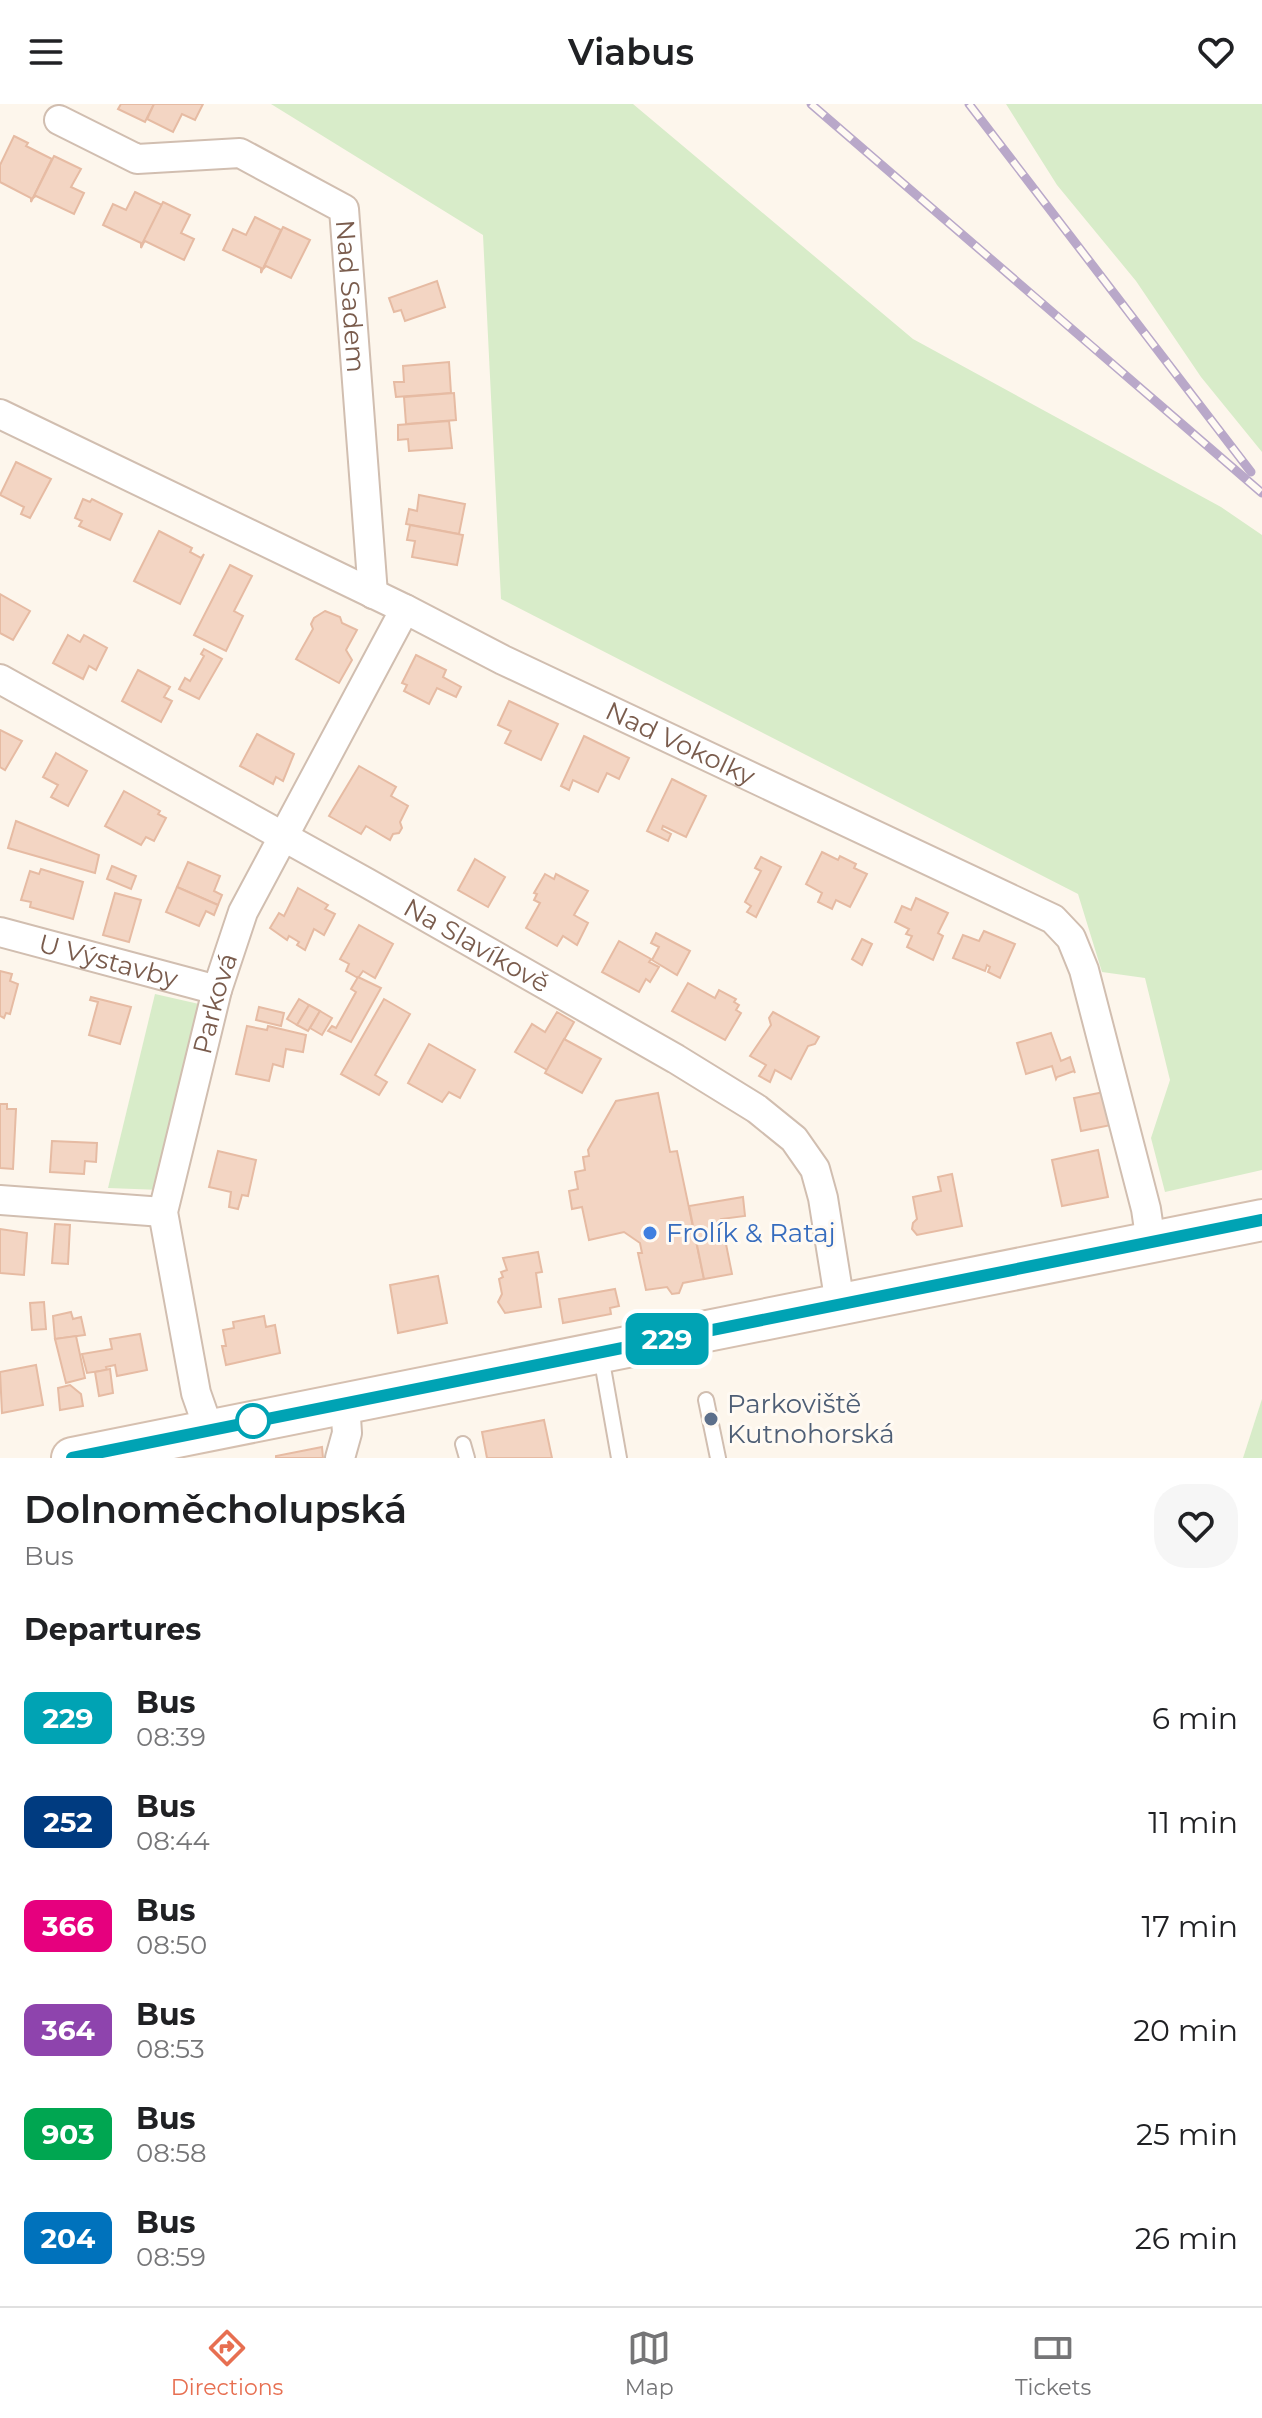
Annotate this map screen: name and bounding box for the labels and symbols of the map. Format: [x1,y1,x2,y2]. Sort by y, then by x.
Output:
street label: Nad Sadem [329,219,372,374]
street label: Nad Vokolky [601,695,761,793]
street label: Na Slavíkově [398,891,555,1000]
street label: U Výstavby [35,927,182,995]
street label: Parková [186,949,244,1057]
place label: Frolík & Rataj [666,1217,836,1249]
marker: Frolík & Rataj [641,1224,659,1242]
line badge: 229 [621,1313,713,1365]
place label: Parkoviště Kutnohorská [727,1388,894,1450]
unlabelled marker [236,1404,270,1438]
marker: Parkoviště Kutnohorská [702,1410,720,1428]

